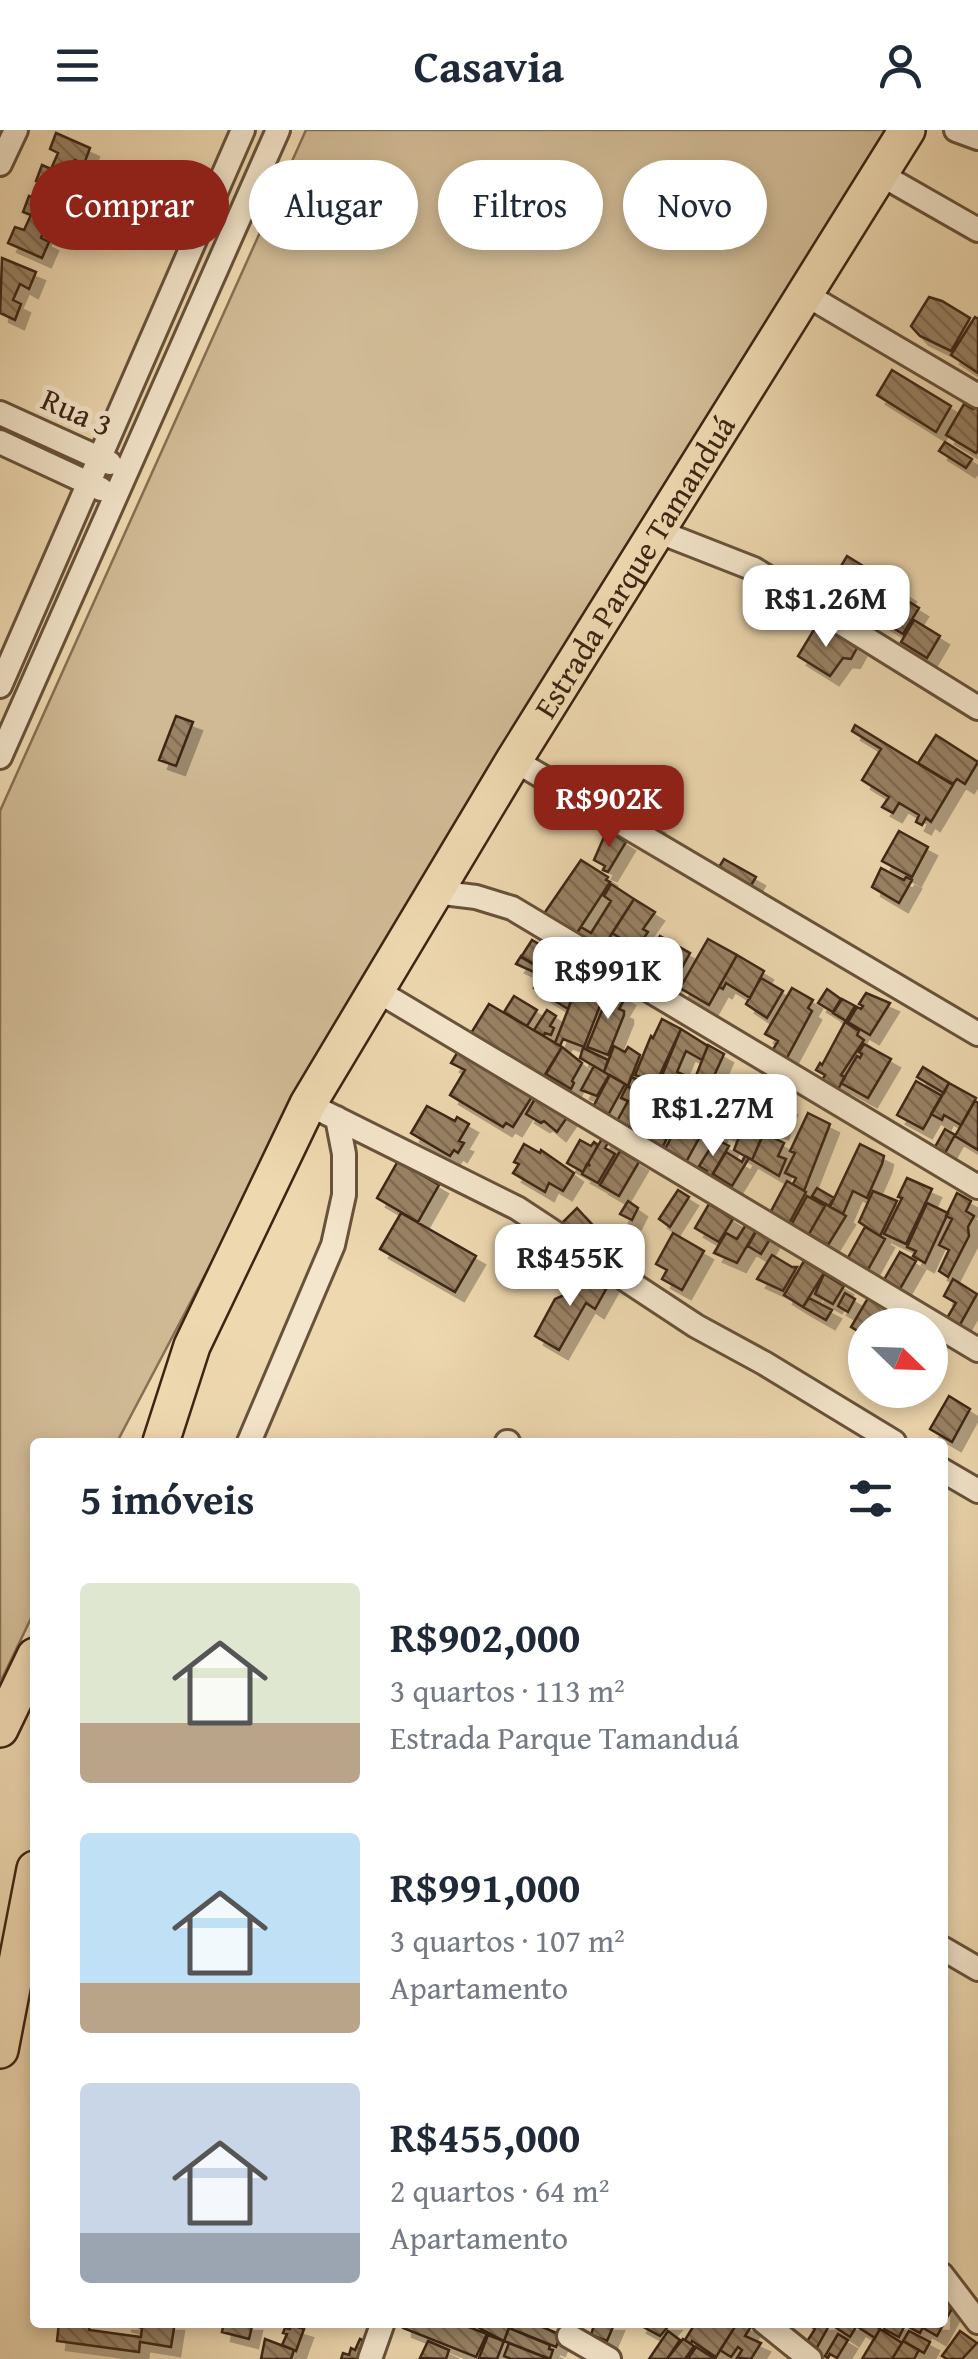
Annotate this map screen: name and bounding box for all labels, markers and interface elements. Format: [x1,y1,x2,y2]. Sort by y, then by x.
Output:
text: Casavia [414,33,564,98]
icon: menu [50,38,105,93]
icon: person [873,38,928,93]
chip: Comprar [30,160,229,250]
chip: Alugar [249,160,418,250]
chip: Filtros [438,160,603,250]
chip: Novo [623,160,767,250]
street label: Rua 3 [34,375,120,448]
street label: Estrada Parque Tamanduá [522,406,747,727]
pin: R$1.26M [734,565,918,650]
text: R$1.26M [765,574,887,621]
pin: R$902K [528,765,690,850]
text: R$902K [556,774,662,821]
pin: R$991K [527,937,689,1022]
text: R$991K [555,946,661,993]
pin: R$1.27M [621,1074,805,1159]
text: R$1.27M [652,1083,774,1130]
pin: R$455K [489,1224,651,1309]
text: R$455K [517,1233,623,1280]
north arrow [848,1308,948,1408]
map controls [848,1308,948,1408]
text: 5 imóveis [80,1468,255,1529]
icon: filters [843,1471,898,1526]
text: R$902,000 [390,1606,580,1667]
icon: home [160,1623,280,1743]
text: 3 quartos · 113 m² [390,1667,625,1714]
text: Estrada Parque Tamanduá [390,1714,739,1761]
text: R$991,000 [390,1856,580,1917]
icon: home [160,1873,280,1993]
text: 3 quartos · 107 m² [390,1917,625,1964]
text: Apartamento [390,1964,568,2011]
text: R$455,000 [390,2106,580,2167]
icon: home [160,2123,280,2243]
text: 2 quartos · 64 m² [390,2167,609,2214]
text: Apartamento [390,2214,568,2261]

